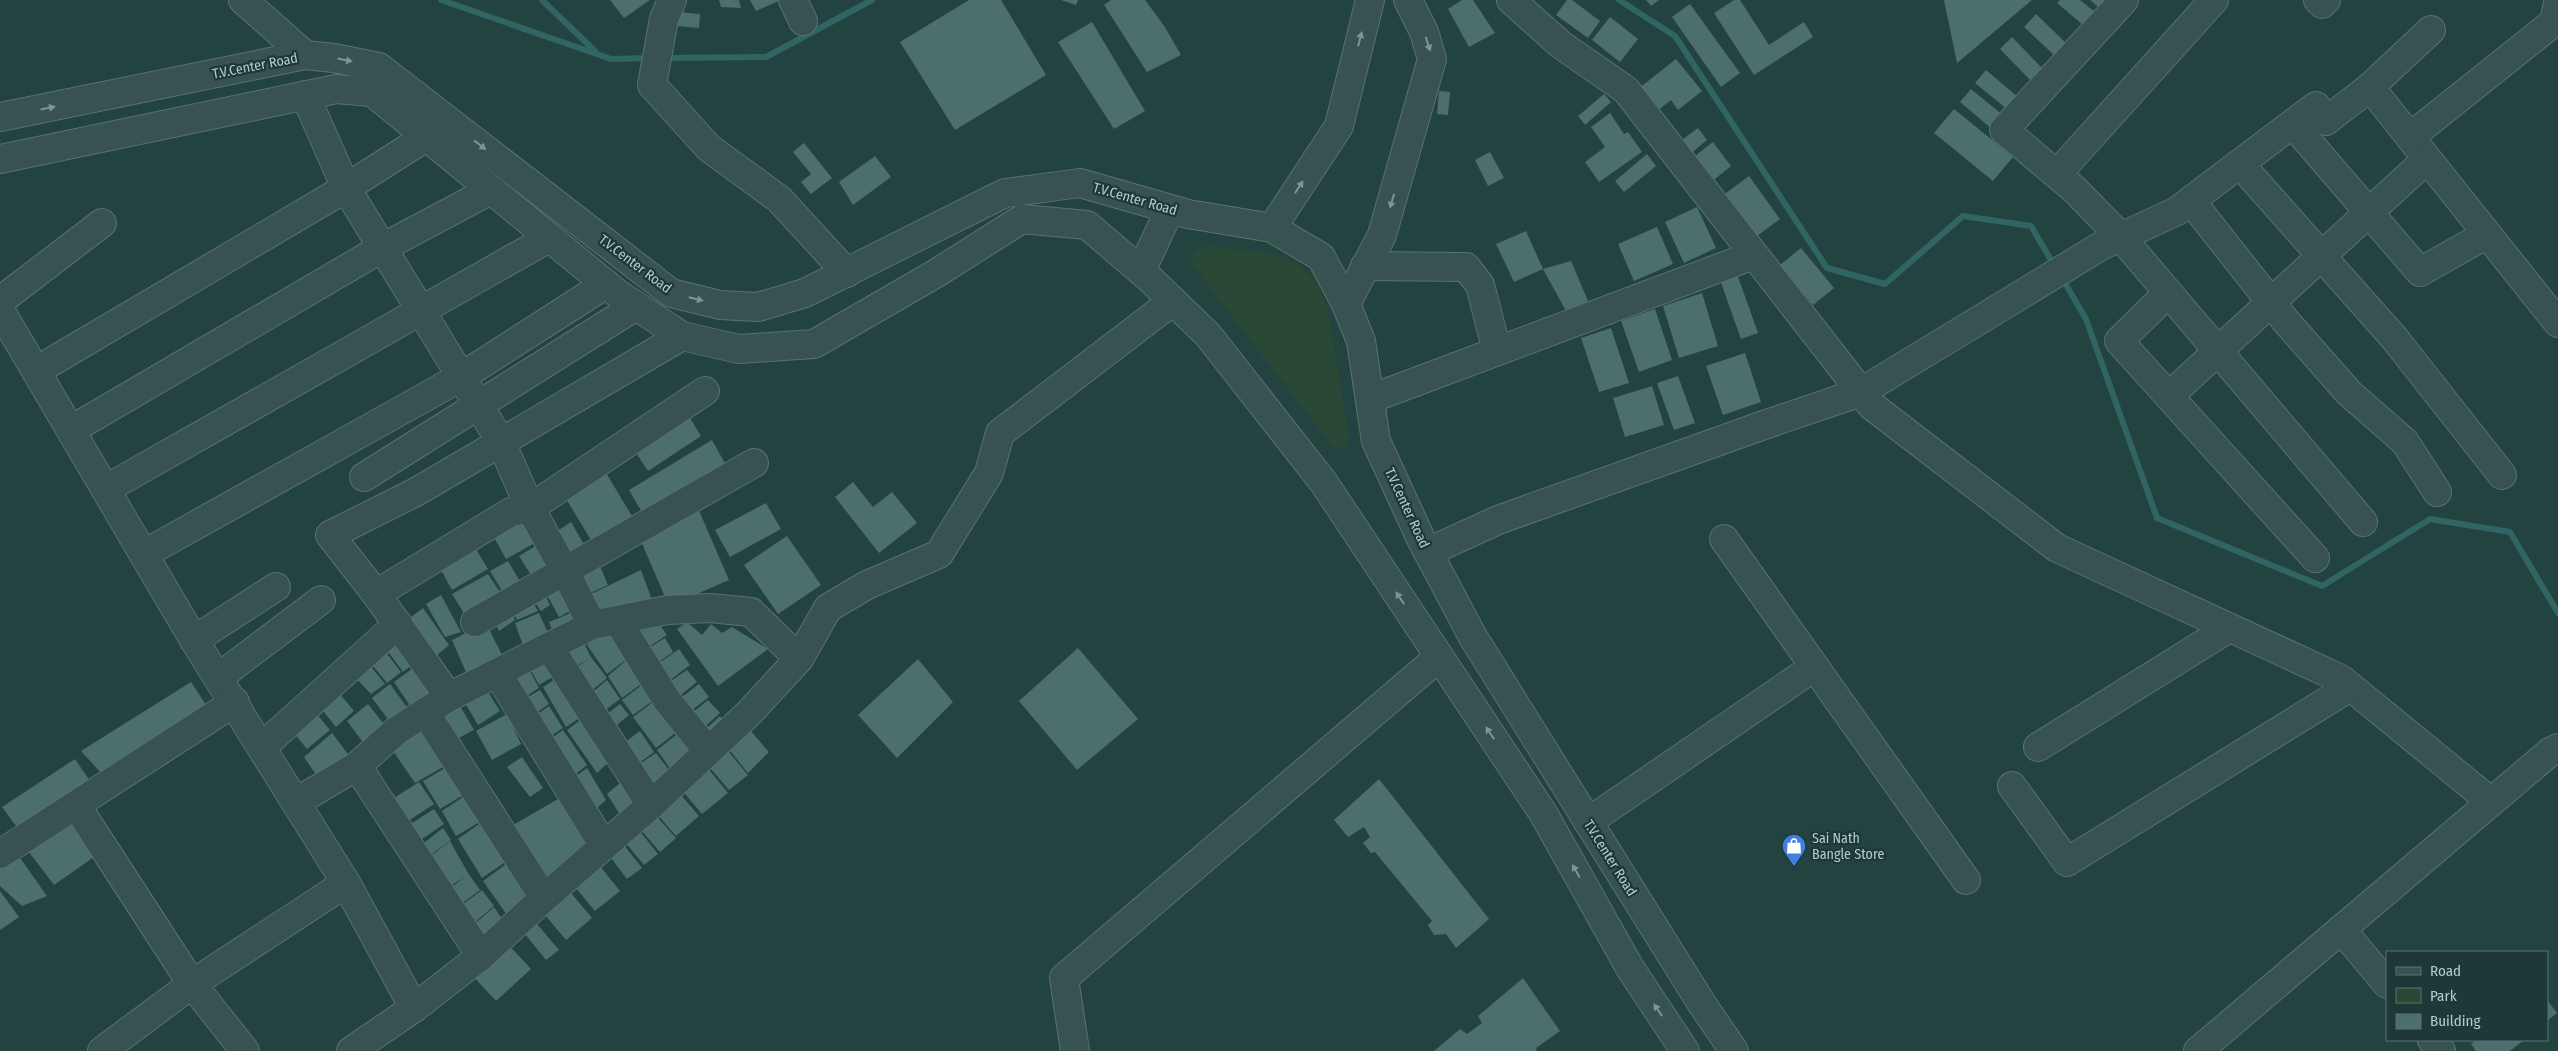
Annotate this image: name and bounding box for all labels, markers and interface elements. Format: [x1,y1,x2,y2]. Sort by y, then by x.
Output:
one-way arrow [1356,32,1364,47]
one-way arrow [1424,37,1432,52]
street label: T.V.Center Road [211,49,299,83]
one-way arrow [337,56,352,64]
one-way arrow [40,103,56,111]
one-way arrow [473,140,486,151]
street label: T.V.Center Road [1091,179,1179,219]
one-way arrow [1294,181,1304,194]
one-way arrow [1387,193,1395,208]
street label: T.V.Center Road [595,231,675,297]
one-way arrow [688,295,703,303]
street label: T.V.Center Road [1381,465,1433,551]
one-way arrow [1395,591,1405,604]
one-way arrow [1485,726,1495,740]
street label: T.V.Center Road [1580,817,1640,899]
place label: Sai Nath Bangle Store [1812,830,1884,863]
shop icon: Sai Nath Bangle Store [1781,833,1807,867]
one-way arrow [1571,864,1580,877]
legend [2386,951,2548,1041]
text: Road [2430,962,2461,980]
text: Park [2430,987,2457,1005]
one-way arrow [1654,1004,1663,1017]
text: Building [2430,1012,2481,1030]

